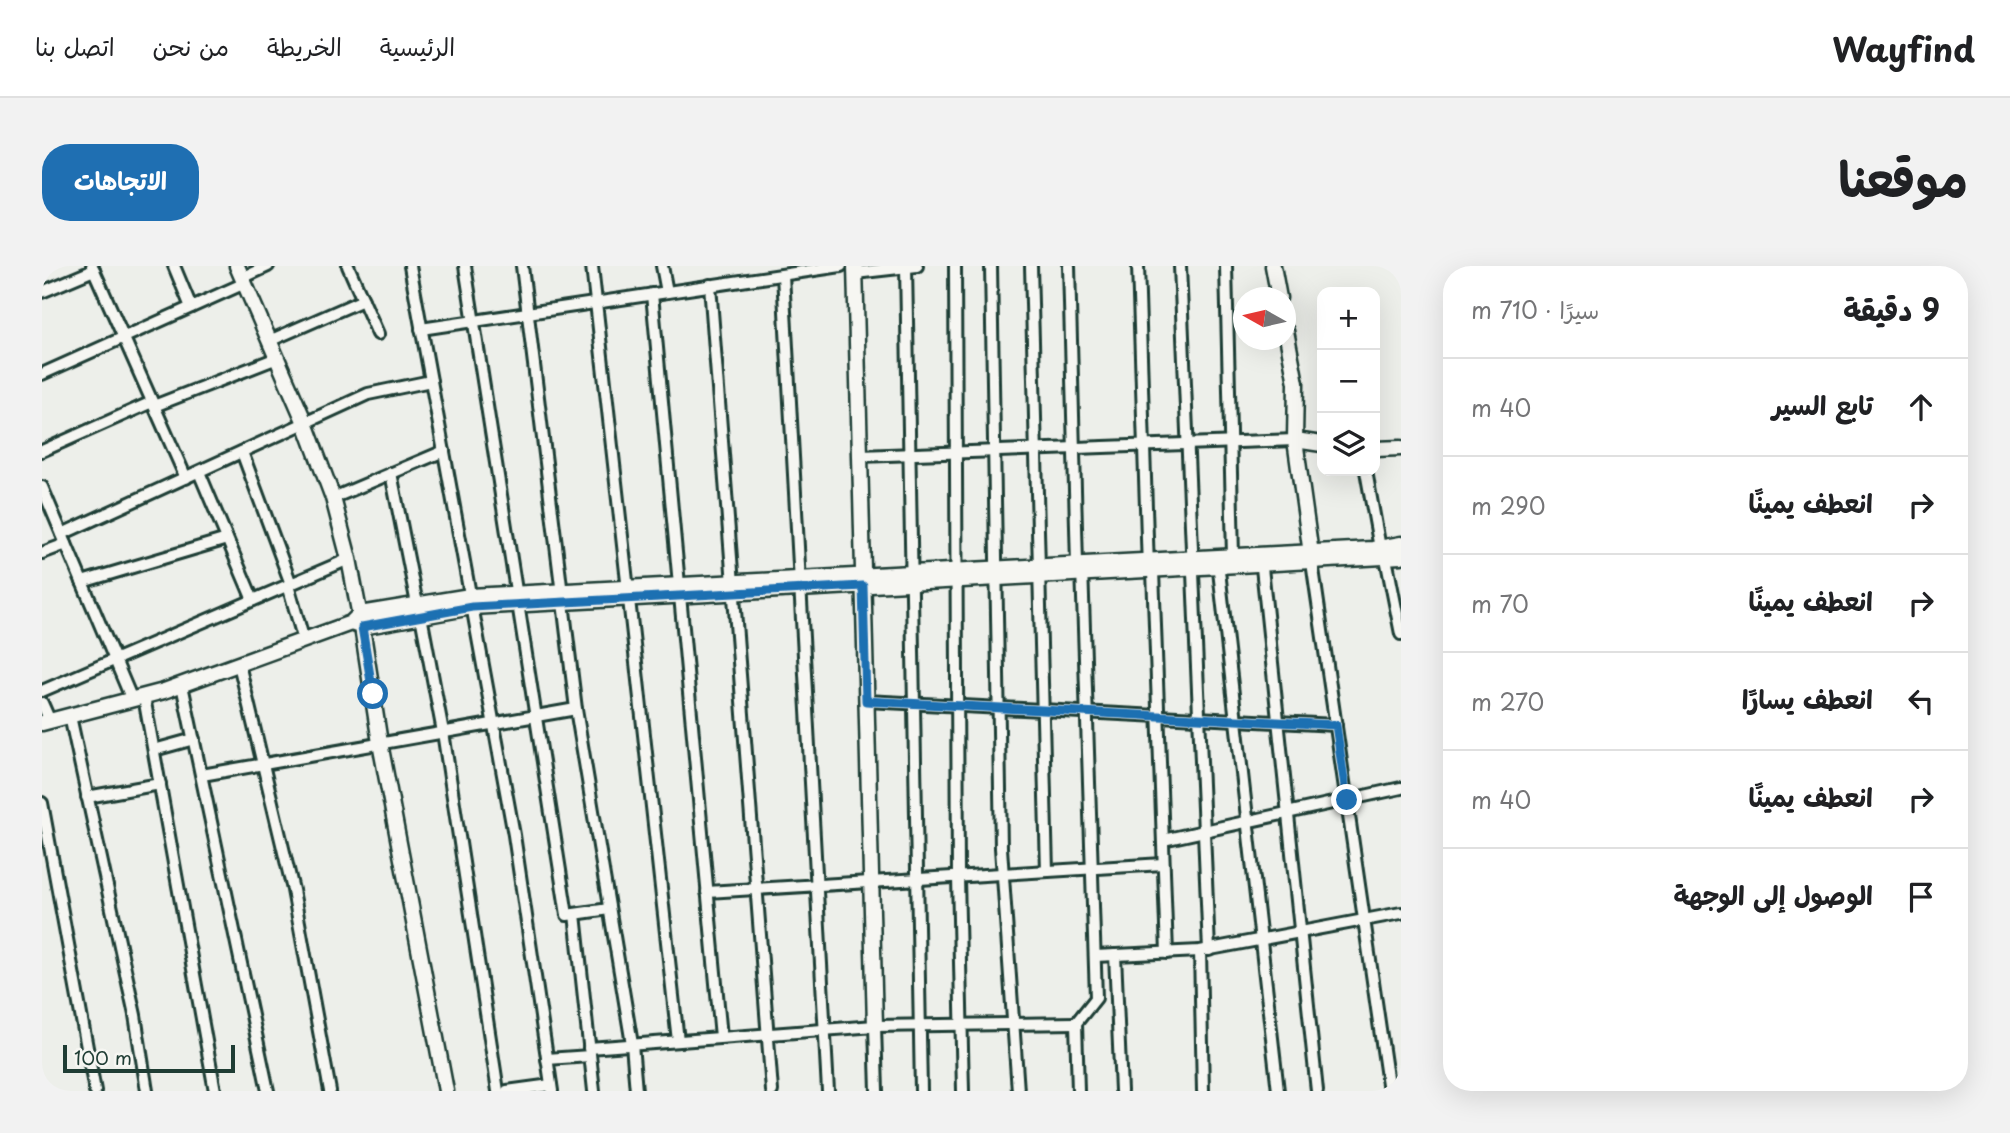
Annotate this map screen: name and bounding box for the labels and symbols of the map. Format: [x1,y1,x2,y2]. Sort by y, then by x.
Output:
north arrow [1233,287,1296,350]
route start [357,678,388,709]
route end [1331,784,1362,815]
scale bar [63,1042,234,1074]

